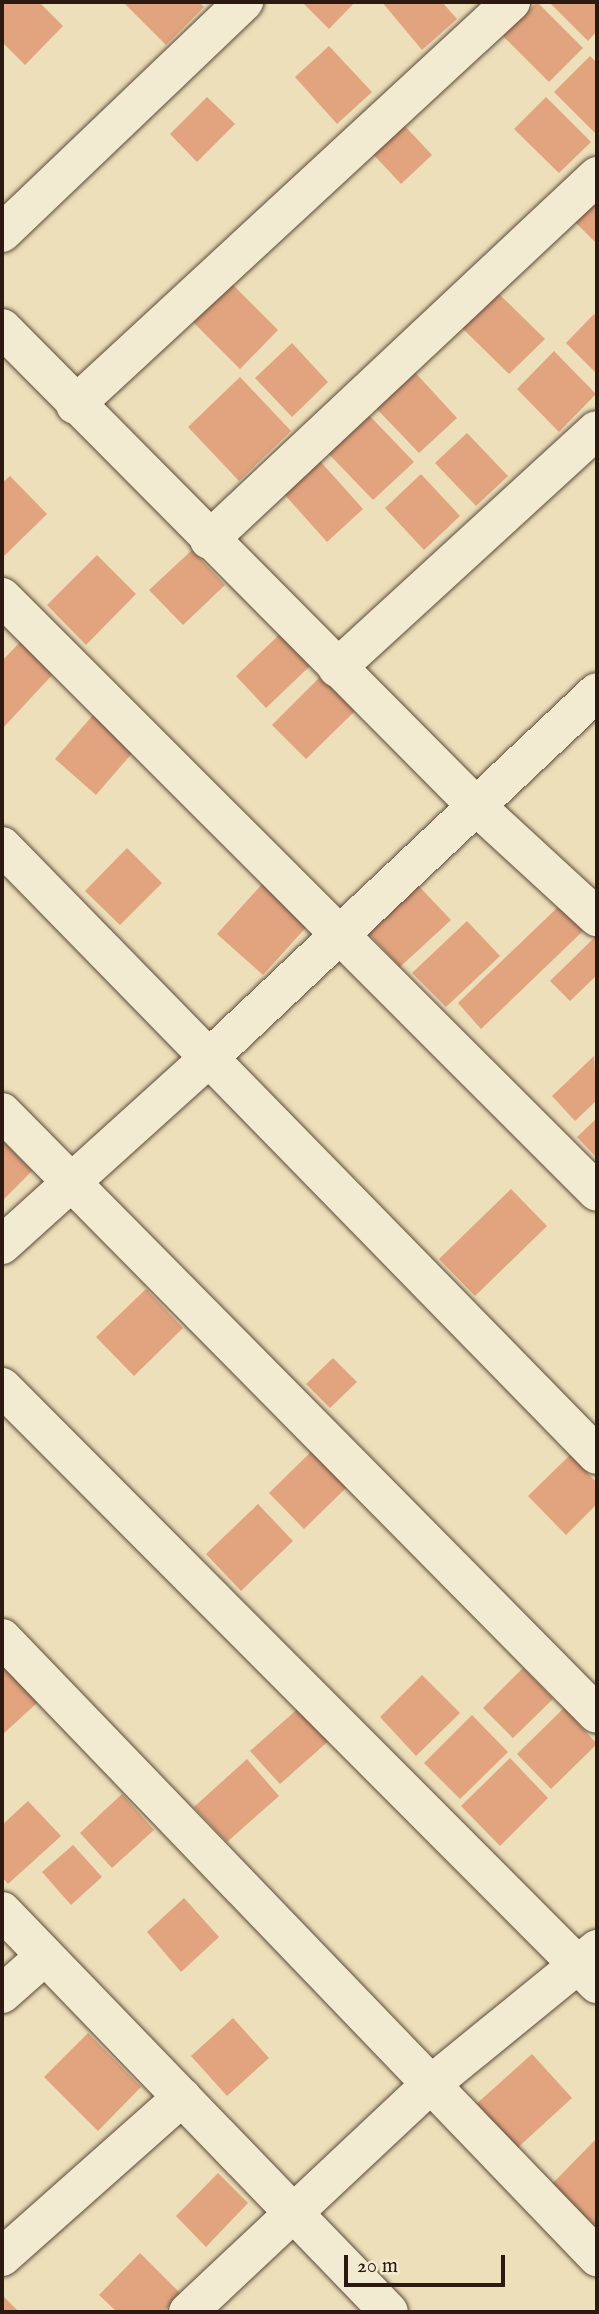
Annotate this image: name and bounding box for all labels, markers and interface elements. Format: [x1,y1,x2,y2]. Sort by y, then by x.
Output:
scale bar [347,2240,508,2284]
text: 20 m [357,2253,398,2280]

